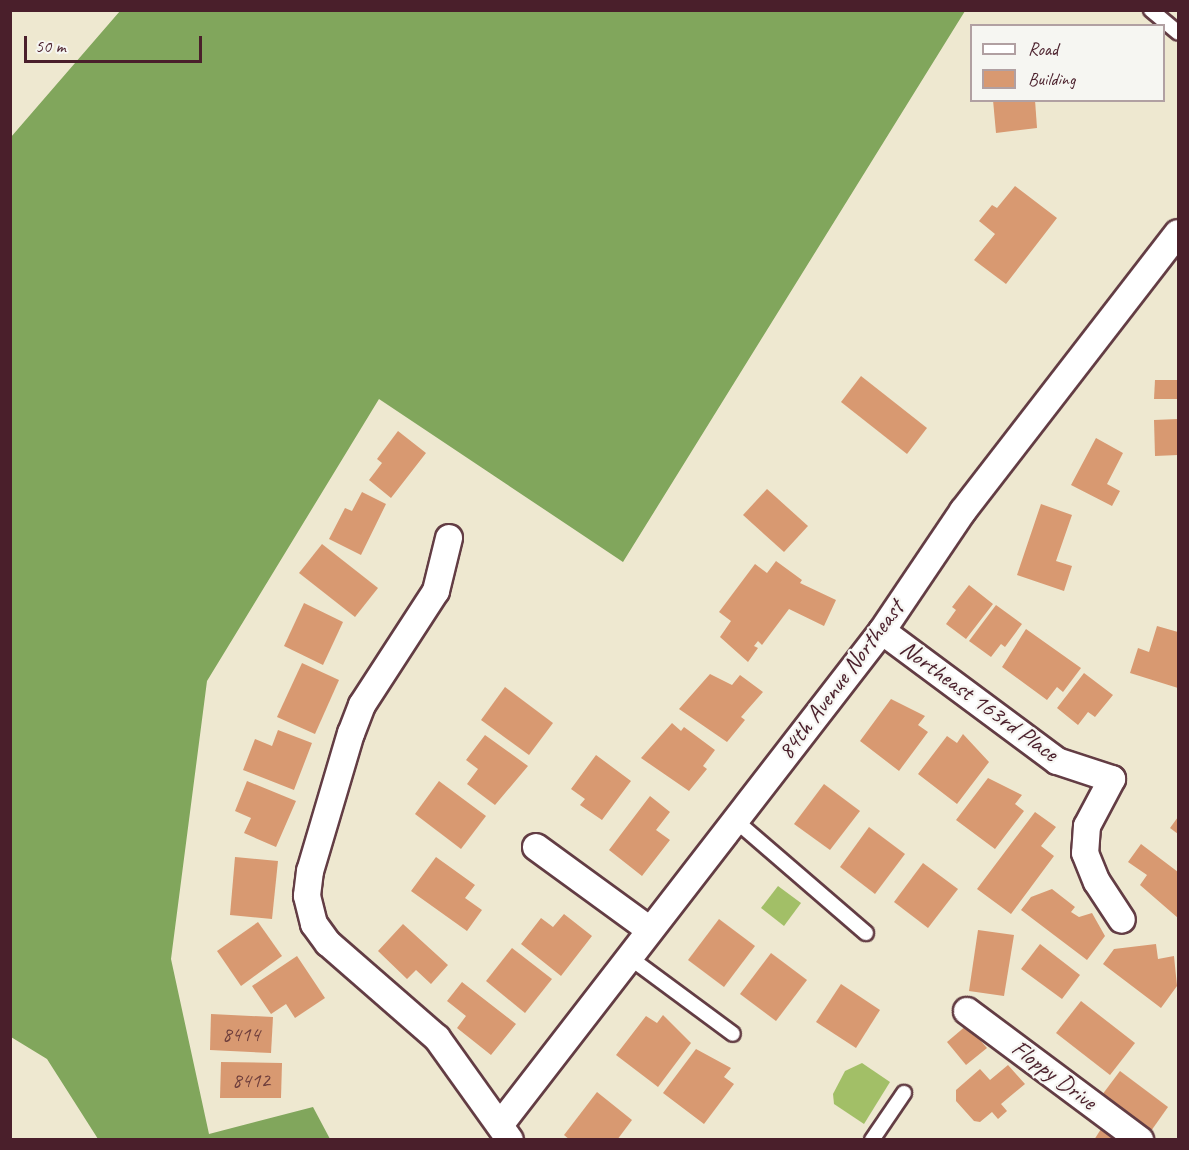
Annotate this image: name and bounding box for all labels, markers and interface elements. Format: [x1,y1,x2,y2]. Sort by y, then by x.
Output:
scale bar [27,24,206,62]
legend [970,24,1165,102]
text: 50 m [35,35,66,57]
text: Road [1028,38,1058,60]
text: Building [1028,68,1075,90]
street label: 84th Avenue Northeast [772,595,910,765]
street label: Northeast 163rd Place [894,634,1064,768]
house number: 8414 [222,1021,260,1047]
street label: Floppy Drive [1006,1034,1102,1116]
house number: 8412 [232,1067,270,1093]

